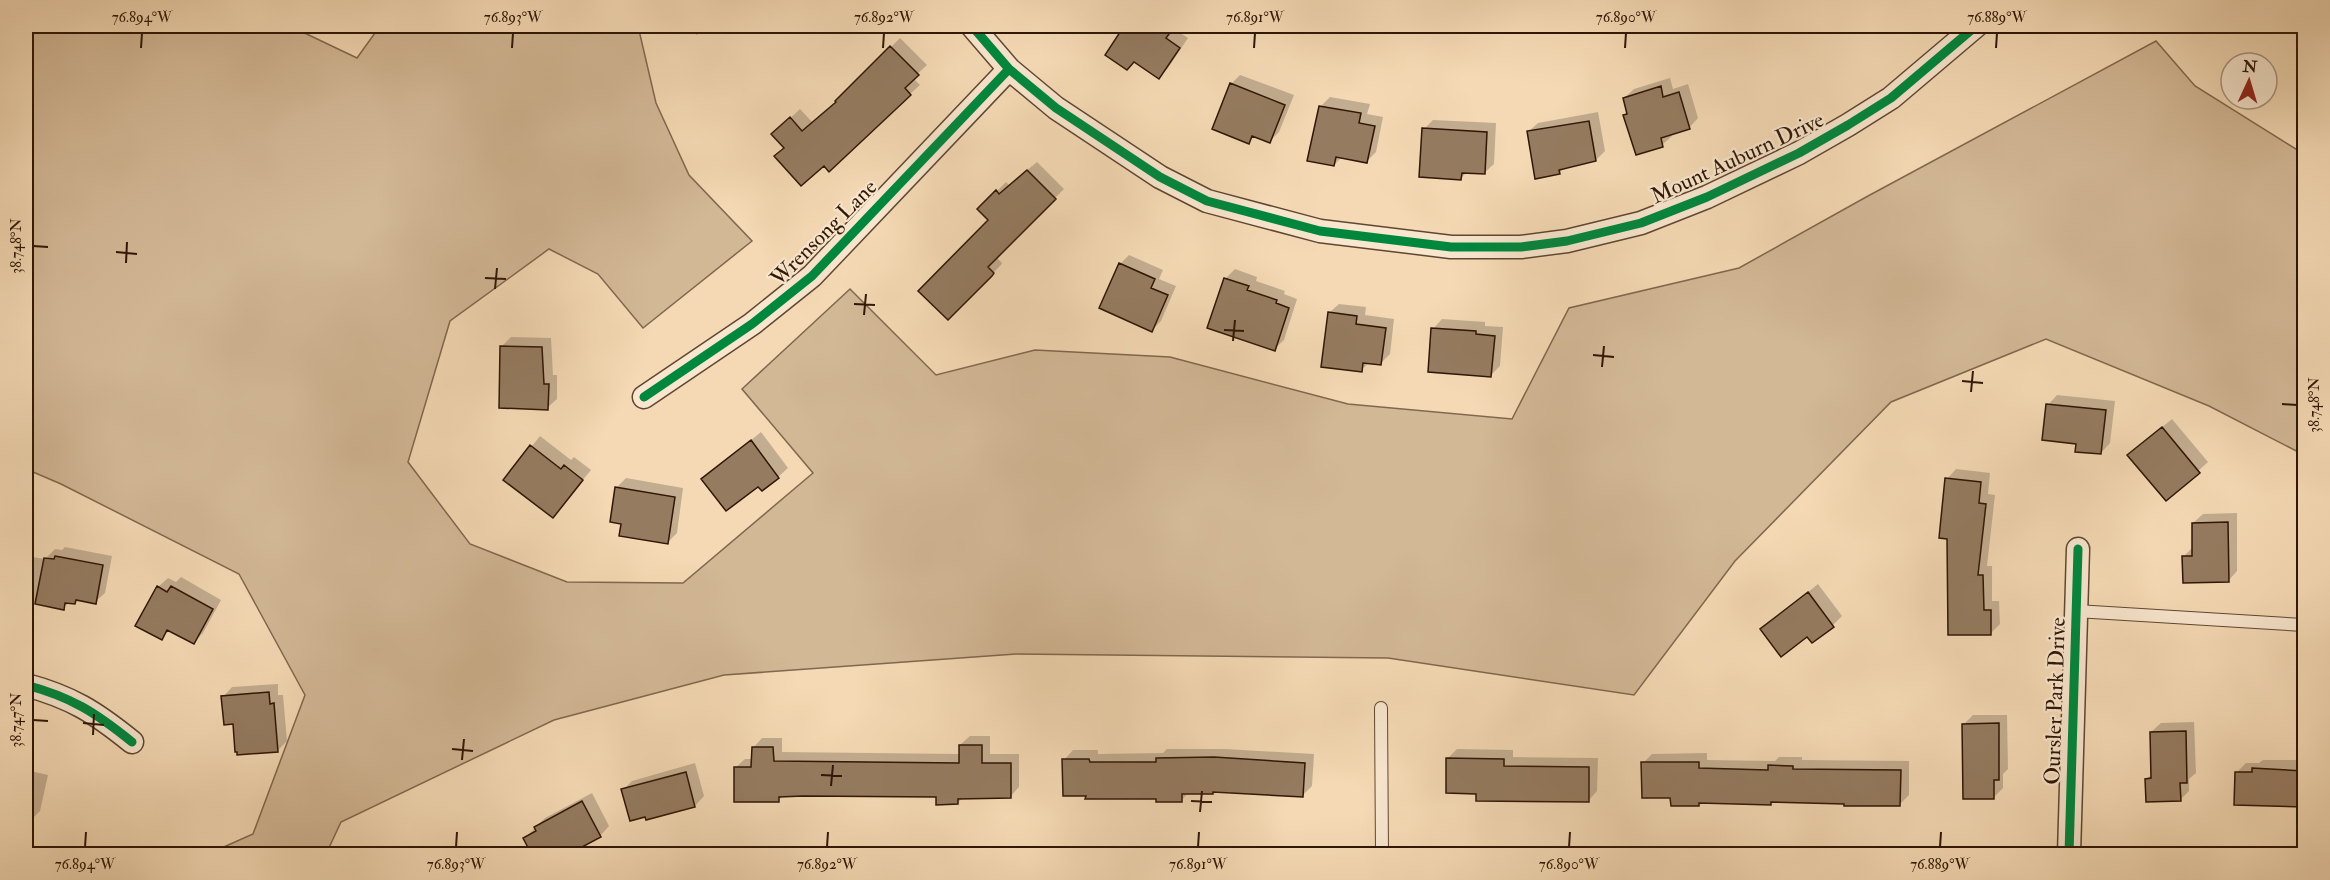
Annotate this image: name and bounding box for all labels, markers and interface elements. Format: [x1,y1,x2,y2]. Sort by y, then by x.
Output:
text: 76.894°W [112,8,173,27]
text: 76.893°W [484,8,543,27]
text: 76.892°W [854,8,915,27]
text: 76.891°W [1226,8,1285,27]
text: 76.890°W [1596,8,1657,27]
text: 76.889°W [1967,8,2028,27]
north arrow [2219,51,2279,111]
text: N [2241,56,2258,78]
street label: Mount Auburn Drive [1646,106,1828,210]
street label: Wrensong Lane [764,173,883,293]
text: 38.748°N [7,218,26,274]
text: 38.748°N [2305,377,2324,433]
street label: Oursler Park Drive [2038,617,2072,785]
text: 38.747°N [7,692,26,747]
text: 76.894°W [55,855,116,874]
text: 76.893°W [427,855,486,874]
text: 76.892°W [797,855,858,874]
text: 76.891°W [1169,855,1228,874]
text: 76.890°W [1539,855,1600,874]
text: 76.889°W [1910,855,1971,874]

